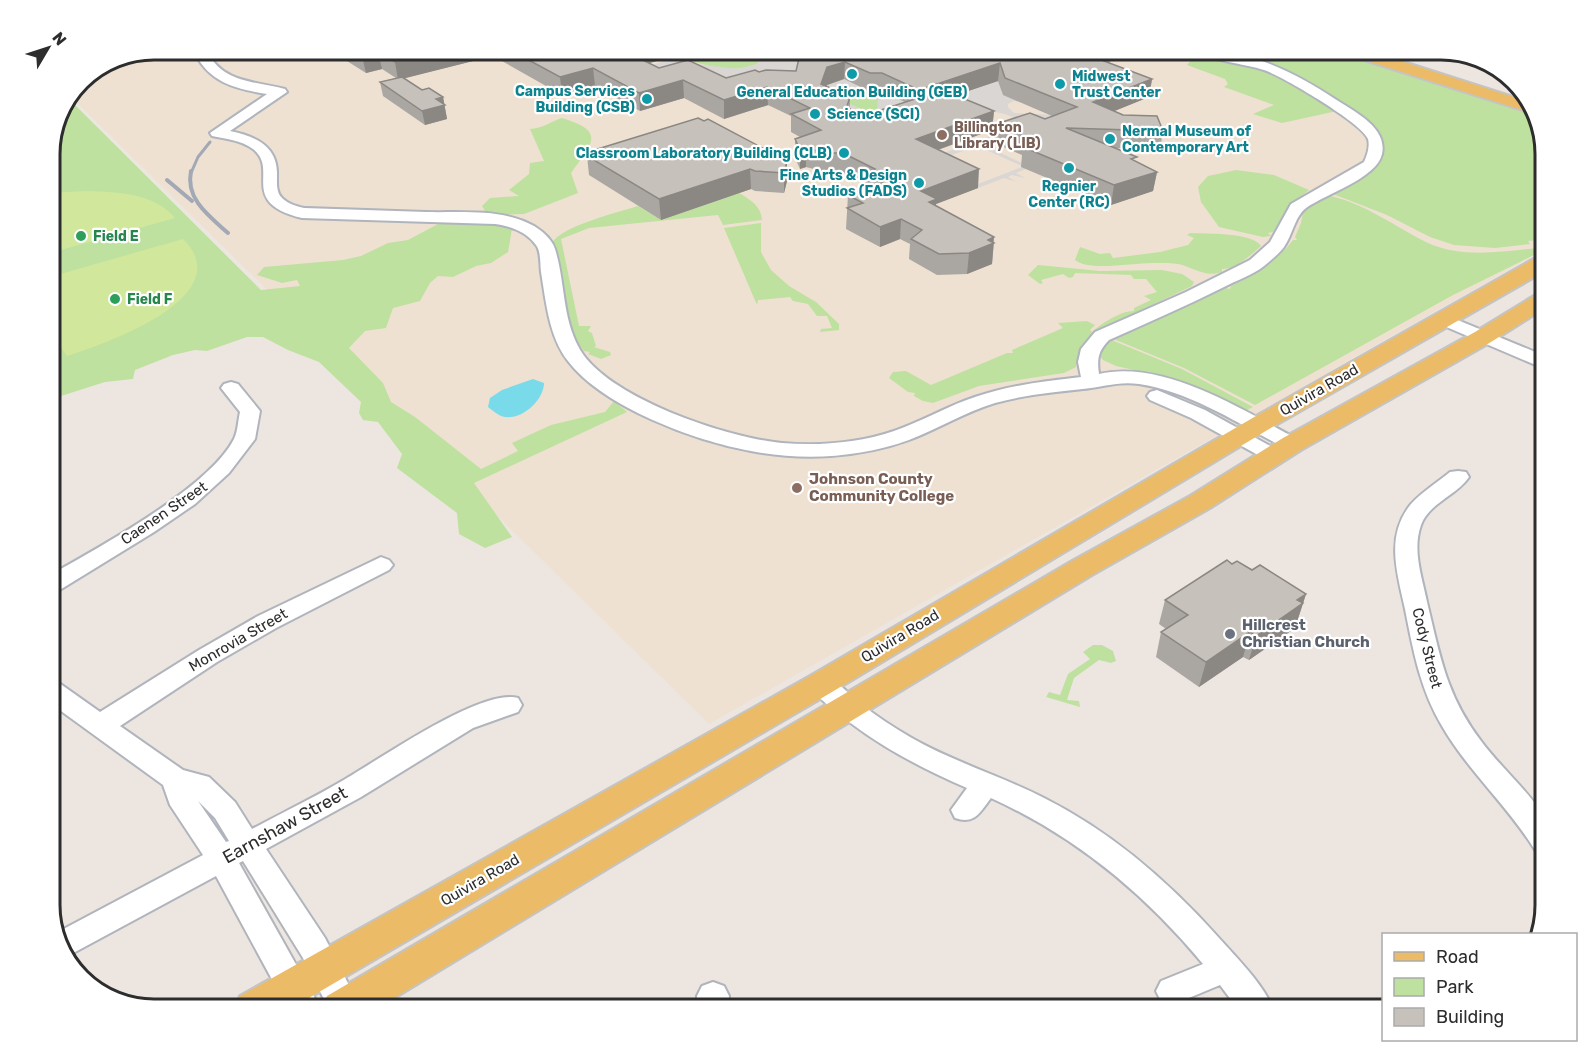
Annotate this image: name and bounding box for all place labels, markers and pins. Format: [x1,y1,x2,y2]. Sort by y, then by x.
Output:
marker: General Education Building (GEB) [845,67,859,81]
place label: Midwest Trust Center [1072,68,1162,101]
marker: Midwest Trust Center [1053,77,1067,91]
place label: Campus Services Building (CSB) [515,83,635,116]
place label: General Education Building (GEB) [737,84,967,101]
marker: Campus Services Building (CSB) [640,92,654,106]
place label: Science (SCI) [827,106,920,123]
marker: Science (SCI) [808,107,822,121]
place label: Billington Library (LIB) [954,119,1041,152]
place label: Nermal Museum of Contemporary Art [1122,123,1252,156]
marker: Billington Library (LIB) [935,128,949,142]
marker: Nermal Museum of Contemporary Art [1103,132,1117,146]
place label: Classroom Laboratory Building (CLB) [576,145,832,162]
marker: Classroom Laboratory Building (CLB) [837,146,851,160]
marker: Regnier Center (RC) [1062,161,1076,175]
place label: Fine Arts & Design Studios (FADS) [779,167,907,200]
marker: Fine Arts & Design Studios (FADS) [912,176,926,190]
place label: Regnier Center (RC) [1028,178,1110,211]
place label: Field E [93,228,139,245]
marker: Field E [74,229,88,243]
place label: Field F [127,291,173,308]
marker: Field F [108,292,122,306]
place label: Johnson County Community College [809,470,954,505]
marker: Johnson County Community College [790,481,804,495]
place label: Hillcrest Christian Church [1242,616,1370,651]
marker: Hillcrest Christian Church [1223,627,1237,641]

